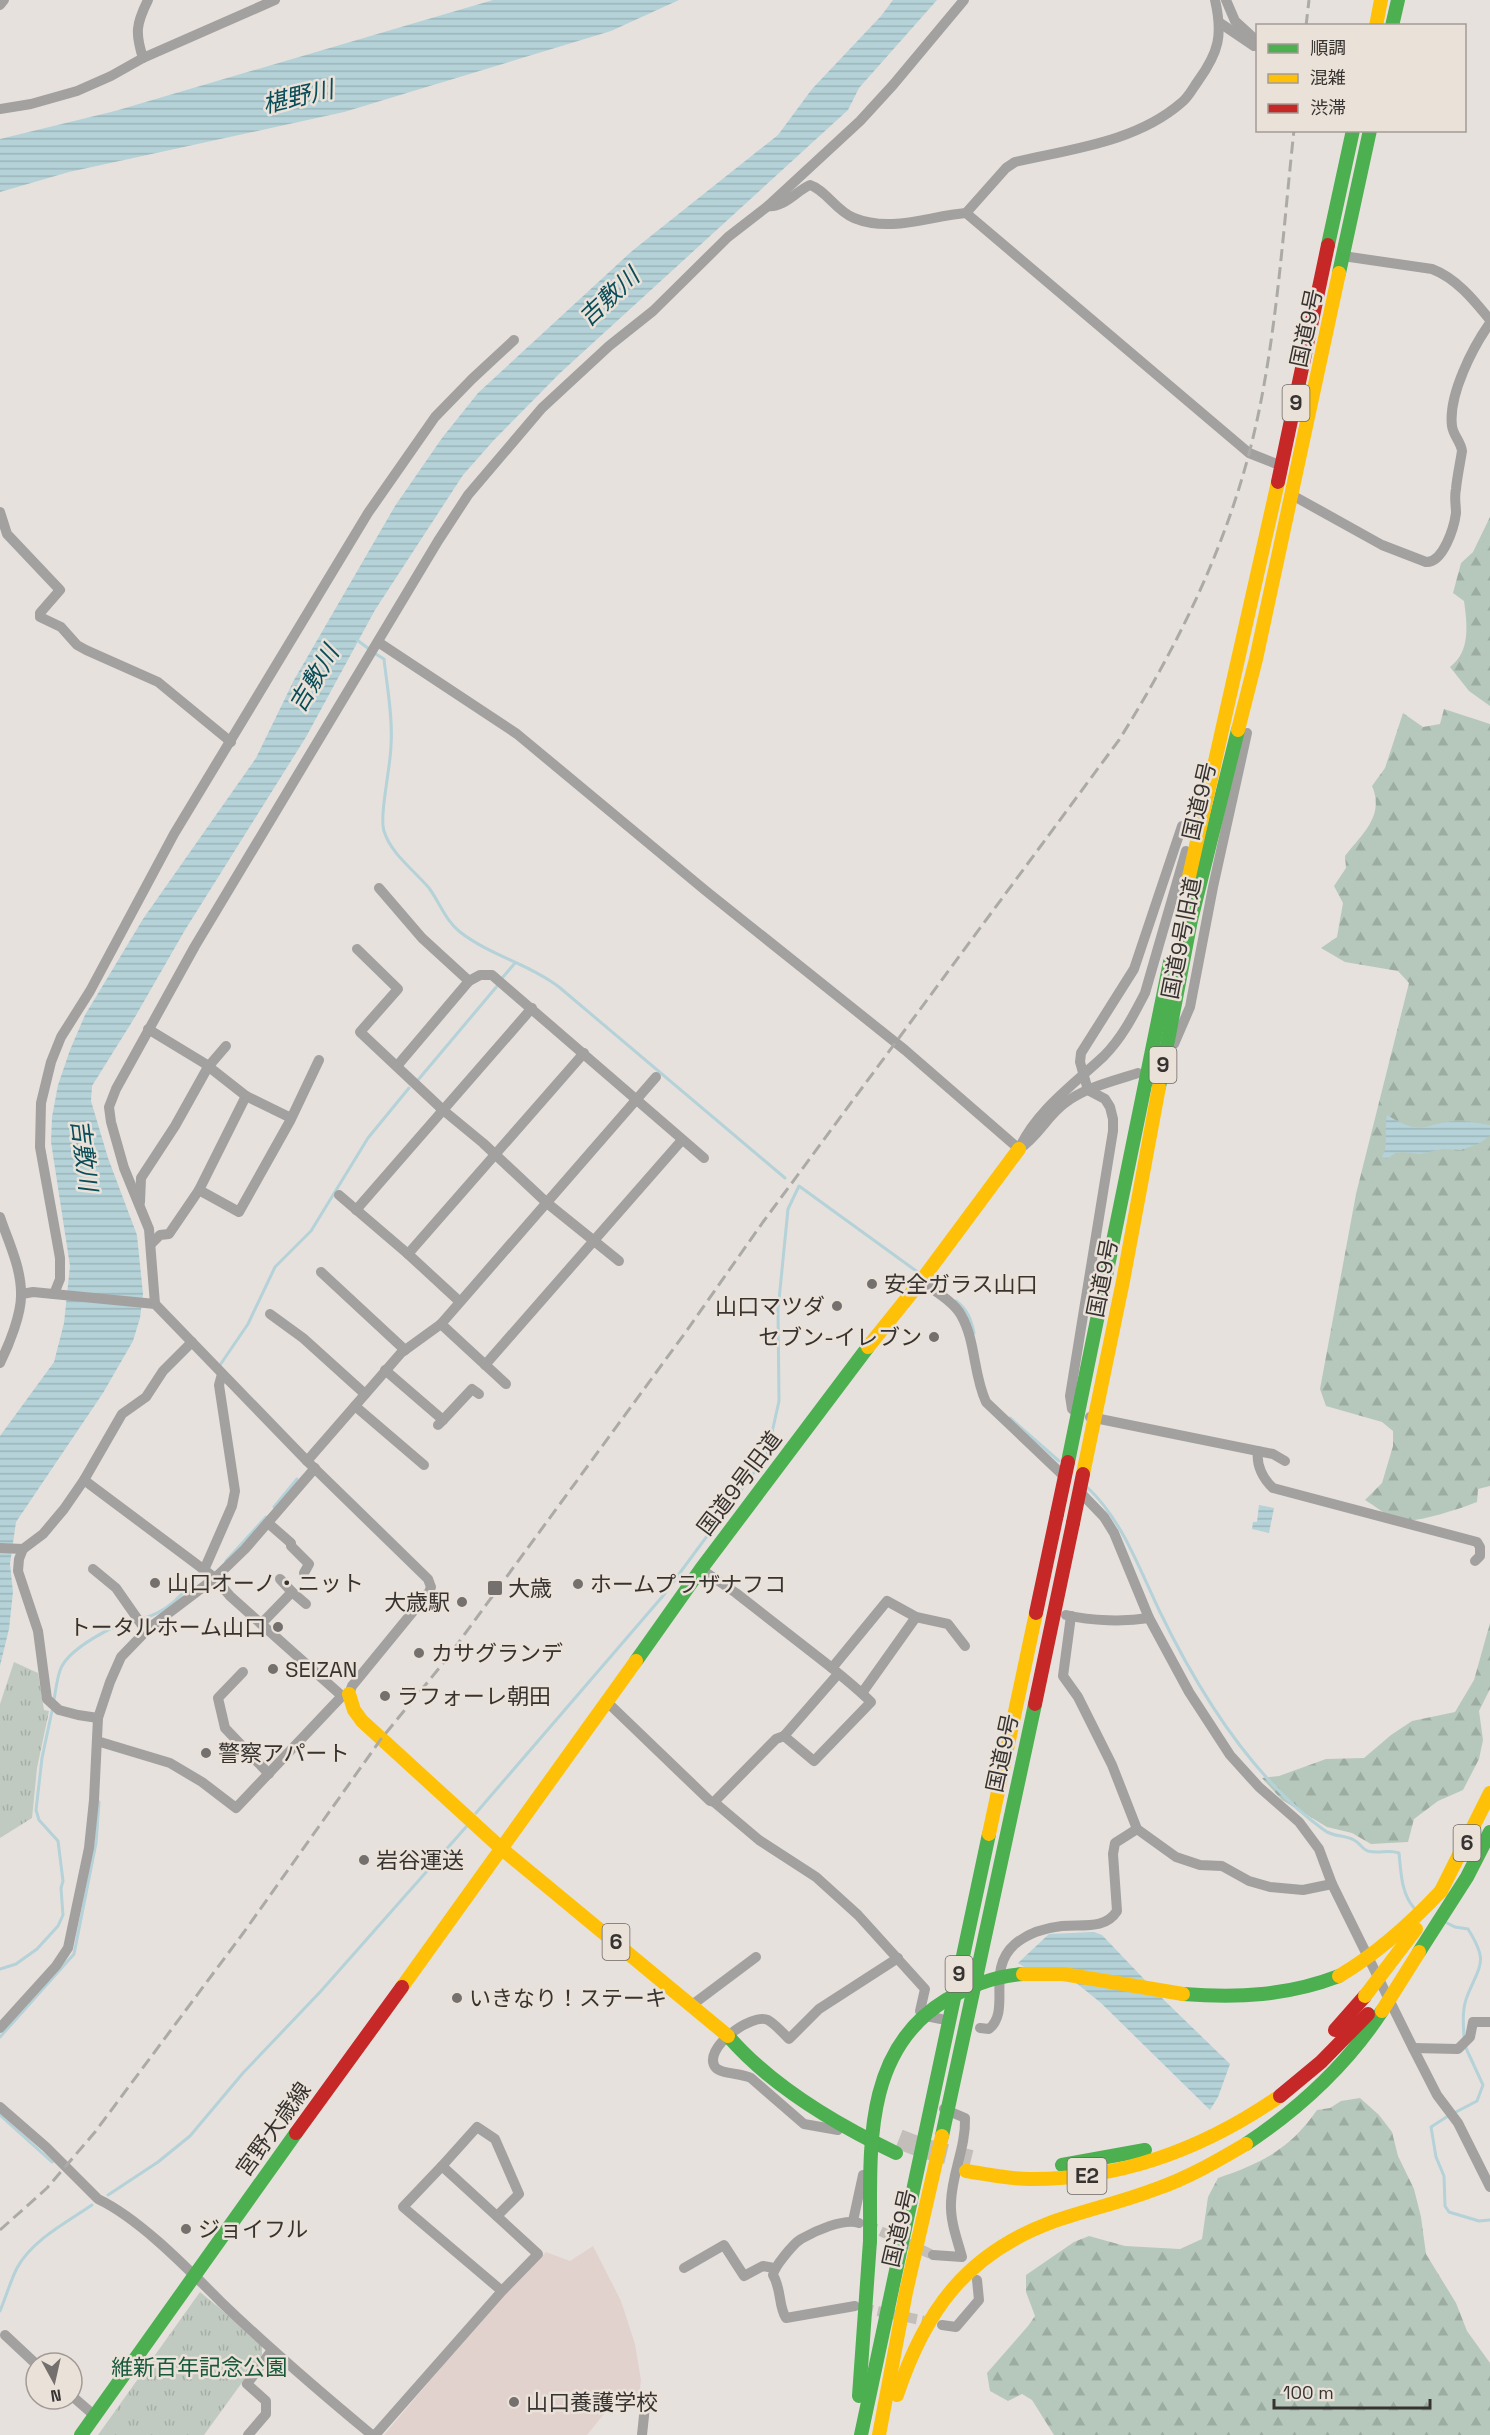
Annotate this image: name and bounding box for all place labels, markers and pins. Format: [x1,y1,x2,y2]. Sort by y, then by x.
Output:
place label: 安全ガラス山口 [884,1270,1038,1298]
marker: 安全ガラス山口 [865,1277,879,1291]
place label: 山口マツダ [715,1292,825,1320]
marker: 山口マツダ [830,1299,844,1313]
place label: セブン-イレブン [758,1323,922,1351]
marker: セブン-イレブン [927,1330,941,1344]
place label: 山口オーノ・ニット [167,1569,364,1597]
place label: ホームプラザナフコ [590,1570,786,1598]
place label: 大歳 [508,1574,552,1602]
marker: 山口オーノ・ニット [148,1576,162,1590]
marker: ホームプラザナフコ [571,1577,585,1591]
marker: 大歳 [486,1579,504,1597]
place label: 大歳駅 [384,1588,450,1616]
marker: 大歳駅 [455,1595,469,1609]
place label: トータルホーム山口 [69,1613,266,1641]
marker: トータルホーム山口 [271,1620,285,1634]
place label: カサグランデ [431,1639,563,1667]
marker: カサグランデ [412,1646,426,1660]
place label: SEIZAN [285,1655,357,1683]
marker: SEIZAN [266,1662,280,1676]
place label: ラフォーレ朝田 [397,1682,551,1710]
marker: ラフォーレ朝田 [378,1689,392,1703]
place label: 警察アパート [218,1739,350,1767]
marker: 警察アパート [199,1746,213,1760]
place label: 岩谷運送 [376,1846,464,1874]
marker: 岩谷運送 [357,1853,371,1867]
place label: いきなり！ステーキ [469,1984,667,2012]
marker: いきなり！ステーキ [450,1991,464,2005]
place label: ジョイフル [198,2215,308,2243]
marker: ジョイフル [179,2222,193,2236]
place label: 山口養護学校 [526,2388,658,2416]
marker: 山口養護学校 [507,2395,521,2409]

